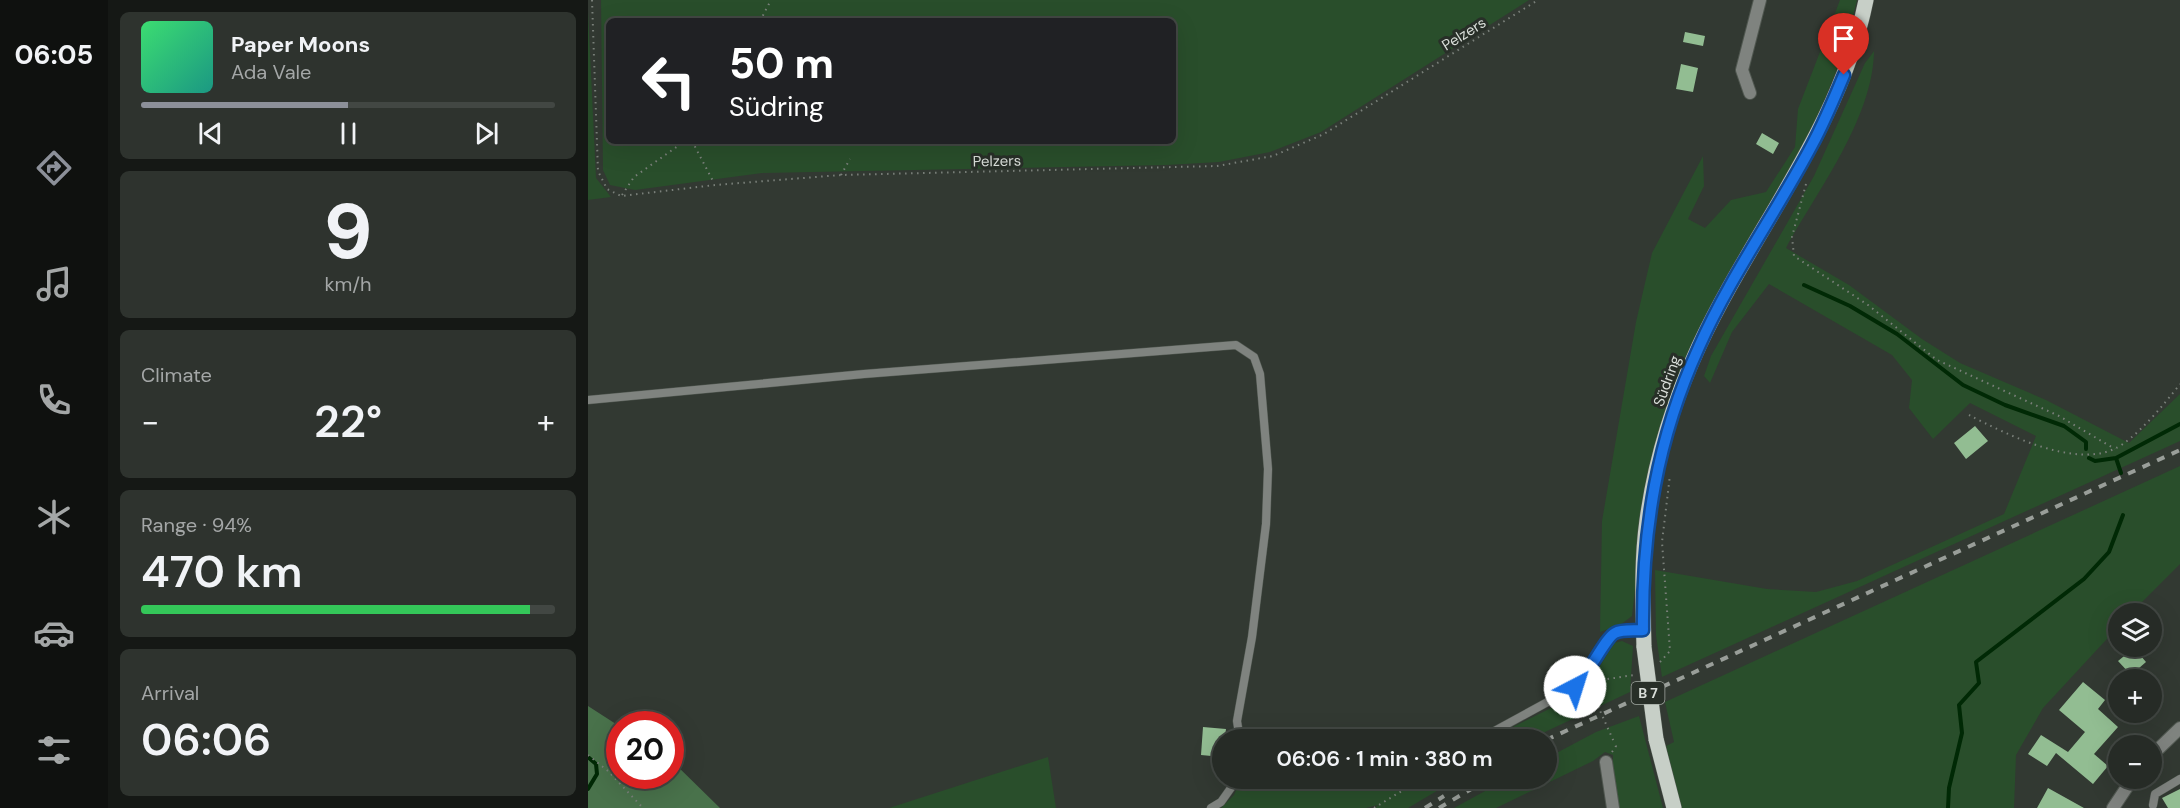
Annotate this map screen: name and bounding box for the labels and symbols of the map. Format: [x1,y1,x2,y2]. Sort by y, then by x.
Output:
street label: Pelzers [1438,13,1490,55]
pin [1818,13,1869,75]
street label: Pelzers [973,151,1021,171]
street label: Südring [1649,353,1685,409]
position arrow [1543,655,1607,719]
road number: B 7 [1632,682,1664,704]
speed limit sign: 20 [606,711,684,789]

